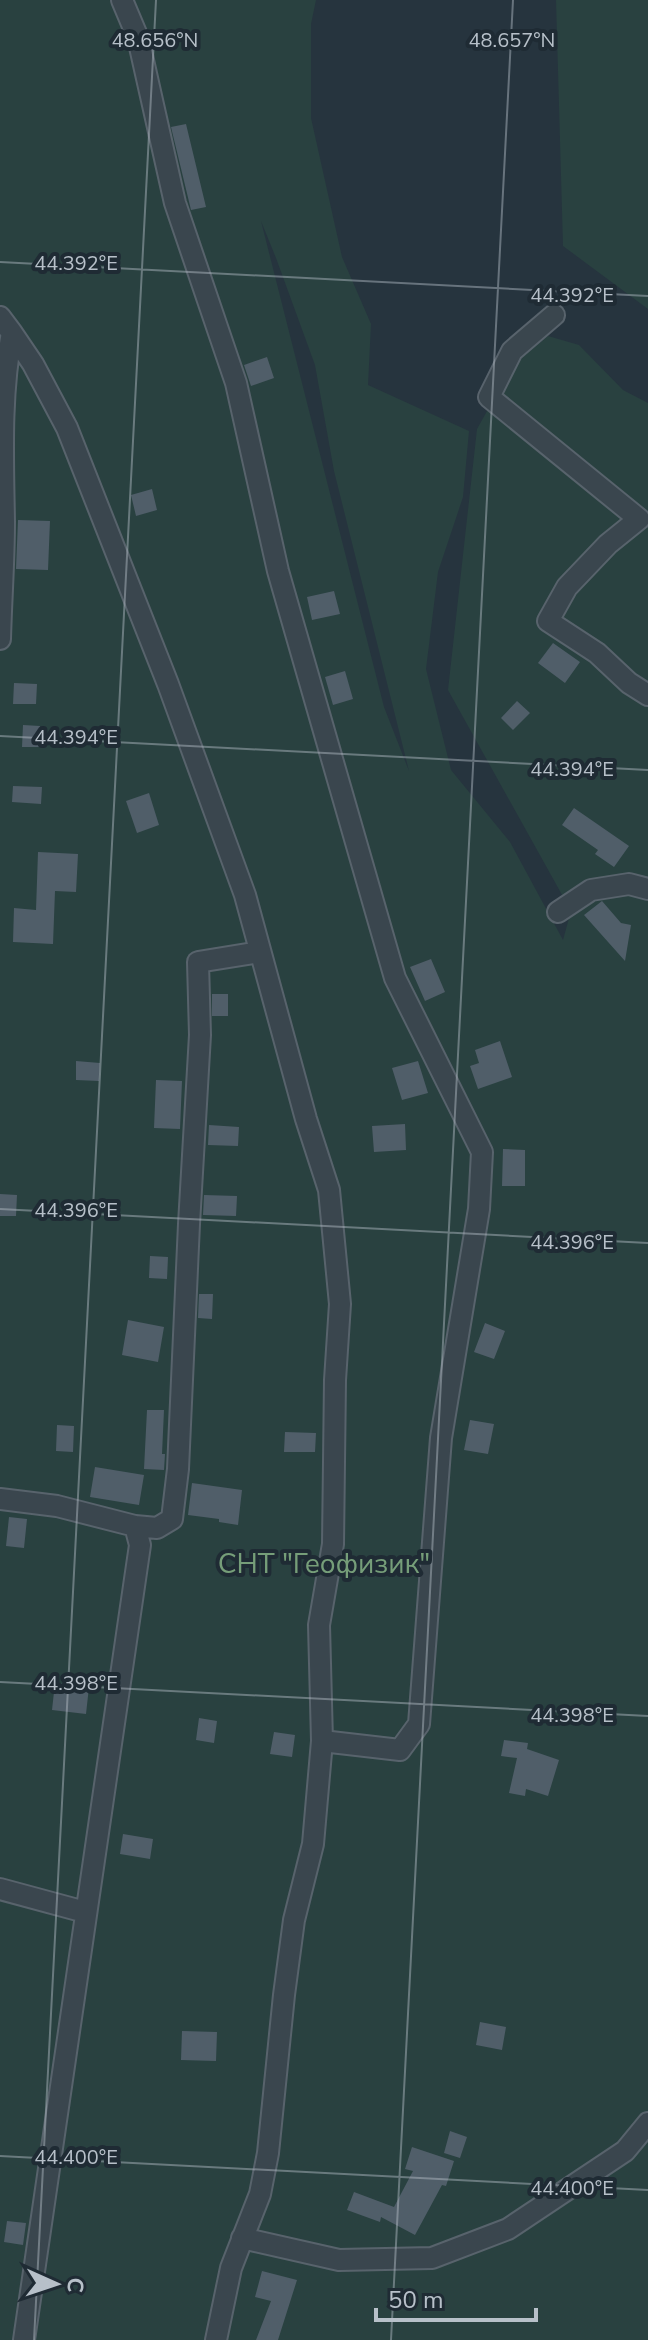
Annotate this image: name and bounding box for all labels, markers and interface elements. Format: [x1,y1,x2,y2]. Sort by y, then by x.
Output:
text: 48.656°N [112,27,198,54]
text: 48.657°N [469,27,555,54]
text: 44.392°E [34,250,118,277]
text: 44.392°E [530,282,614,309]
text: 44.394°E [34,724,118,751]
text: 44.394°E [530,756,614,783]
text: 44.396°E [34,1197,118,1224]
text: 44.396°E [530,1229,614,1256]
park label: СНТ "Геофизик" [218,1545,430,1583]
text: 44.398°E [34,1670,118,1697]
text: 44.398°E [530,1702,614,1729]
text: 44.400°E [34,2144,118,2171]
text: 44.400°E [530,2175,614,2202]
north arrow [16,2244,96,2324]
scale bar [376,2272,536,2322]
text: С [60,2277,90,2293]
text: 50 m [388,2284,444,2316]

